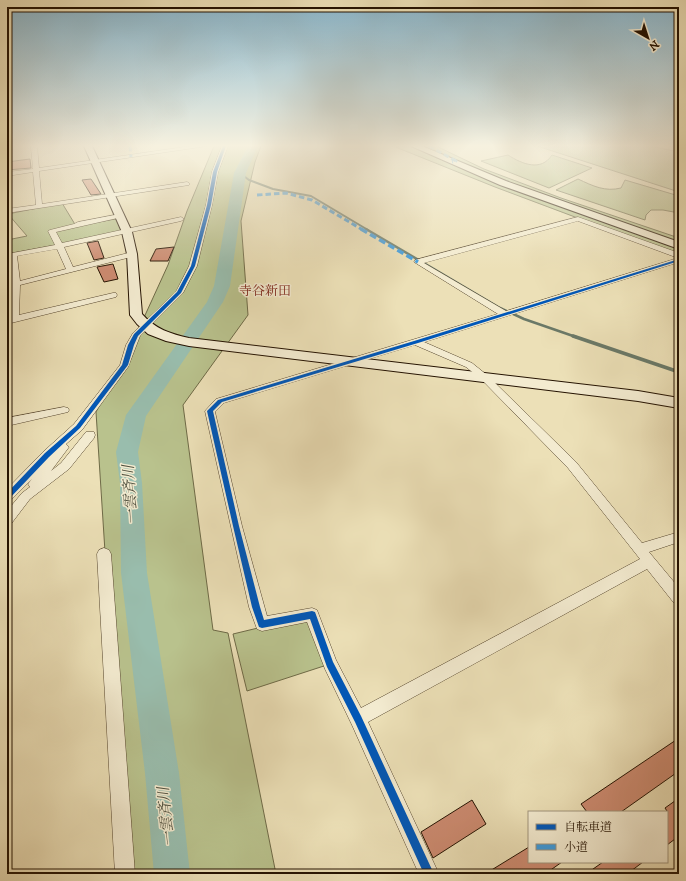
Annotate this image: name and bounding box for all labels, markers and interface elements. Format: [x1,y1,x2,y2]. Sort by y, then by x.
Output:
north arrow [628,18,668,58]
text: N [646,37,662,53]
district label: 寺谷新田 [239,283,291,299]
water label: 一雲斉川 [119,462,142,526]
water label: 一雲斉川 [154,784,179,848]
legend [528,811,668,863]
text: 自転車道 [564,820,612,835]
text: 小道 [564,840,588,855]

